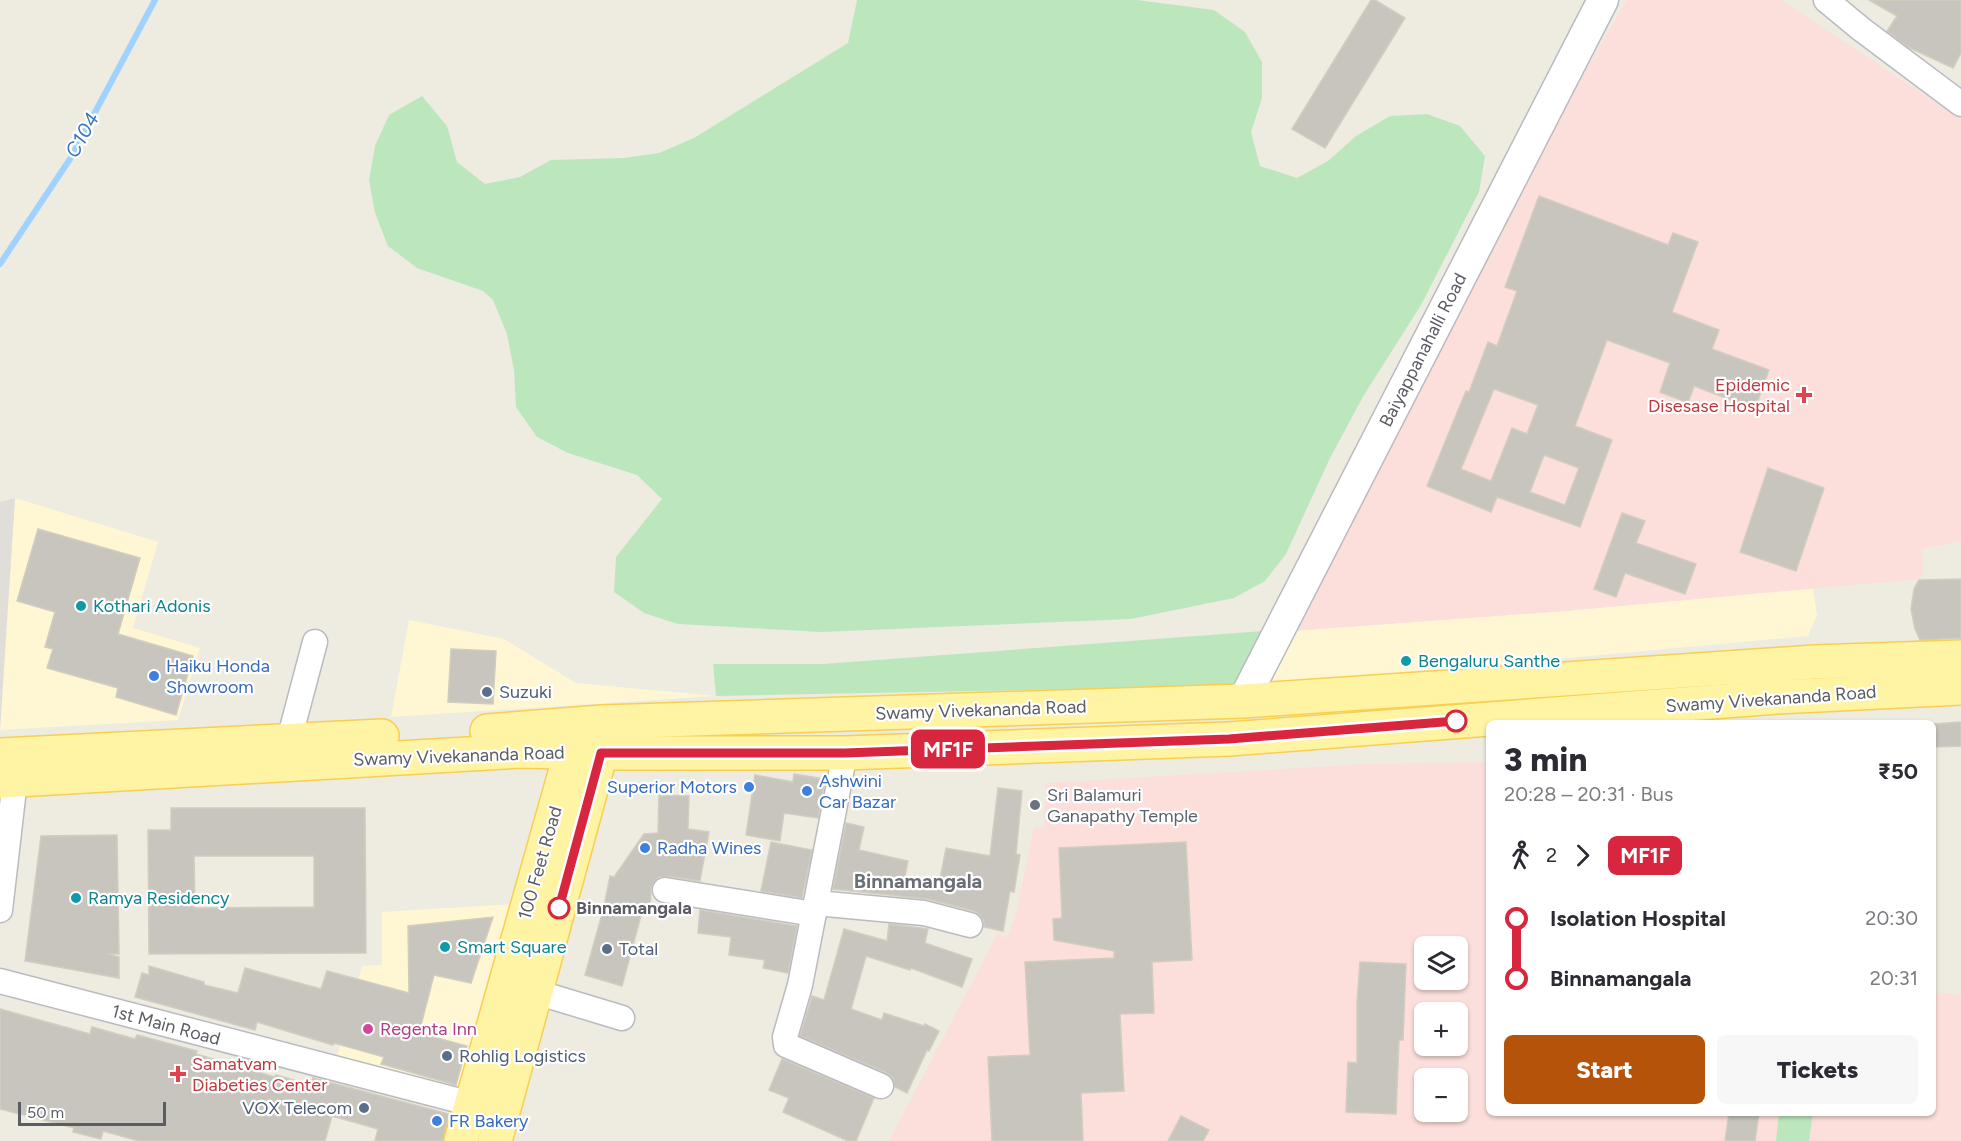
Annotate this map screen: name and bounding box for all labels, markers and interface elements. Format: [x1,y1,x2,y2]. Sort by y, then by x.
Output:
water label: C104 [60,108,104,162]
street label: Baiyappanahalli Road [1375,269,1471,431]
place label: Epidemic Disesase Hospital [1648,374,1790,417]
marker: Epidemic Disesase Hospital [1795,386,1813,404]
place label: Kothari Adonis [93,595,211,617]
marker: Kothari Adonis [74,599,88,613]
place label: Bengaluru Santhe [1418,650,1560,672]
marker: Bengaluru Santhe [1399,654,1413,668]
place label: Haiku Honda Showroom [166,655,270,698]
marker: Haiku Honda Showroom [147,669,161,683]
place label: Suzuki [499,681,552,703]
street label: Swamy Vivekananda Road [1665,681,1877,717]
marker: Suzuki [480,685,494,699]
street label: Swamy Vivekananda Road [875,695,1087,725]
unlabelled marker [1445,710,1467,732]
line badge: MF1F [906,730,990,768]
text: MF1F [923,737,973,762]
text: 3 min [1504,740,1587,779]
street label: Swamy Vivekananda Road [353,741,565,771]
text: ₹50 [1878,758,1918,785]
place label: Ashwini Car Bazar [819,770,896,813]
place label: Superior Motors [607,776,737,798]
marker: Superior Motors [742,780,756,794]
text: 20:28 – 20:31 · Bus [1504,782,1673,806]
marker: Ashwini Car Bazar [800,784,814,798]
place label: Sri Balamuri Ganapathy Temple [1047,784,1198,827]
marker: Sri Balamuri Ganapathy Temple [1028,798,1042,812]
street label: 100 Feet Road [513,804,567,922]
place label: Radha Wines [657,837,761,859]
icon: walk [1504,839,1537,872]
icon: forward [1566,839,1599,872]
marker: Radha Wines [638,841,652,855]
text: 2 [1546,843,1557,867]
text: MF1F [1620,843,1670,868]
district label: Binnamangala [854,869,982,893]
place label: Ramya Residency [88,887,230,909]
marker: Ramya Residency [69,891,83,905]
marker: Binnamangala [548,897,570,919]
place label: Binnamangala [576,897,692,919]
text: Isolation Hospital [1550,905,1726,932]
text: 20:30 [1865,906,1918,930]
place label: Smart Square [457,936,567,958]
map controls [1414,936,1468,1122]
button: layers [1414,936,1468,990]
place label: Total [619,938,658,960]
marker: Smart Square [438,940,452,954]
marker: Total [600,942,614,956]
text: Binnamangala [1550,965,1691,992]
text: 20:31 [1870,966,1918,990]
street label: 1st Main Road [109,1000,223,1050]
button: + [1414,1002,1468,1056]
place label: Regenta Inn [380,1018,477,1040]
marker: Regenta Inn [361,1022,375,1036]
button: Start [1504,1035,1705,1104]
button: Tickets [1717,1035,1918,1104]
place label: Rohlig Logistics [459,1045,586,1067]
marker: Rohlig Logistics [440,1049,454,1063]
place label: Samatvam Diabeties Center [192,1053,327,1096]
marker: Samatvam Diabeties Center [169,1065,187,1083]
button: − [1414,1068,1468,1122]
place label: VOX Telecom [242,1097,352,1119]
scale bar [18,1099,166,1126]
marker: VOX Telecom [357,1101,371,1115]
text: 50 m [27,1103,64,1122]
place label: FR Bakery [449,1110,529,1132]
marker: FR Bakery [430,1114,444,1128]

